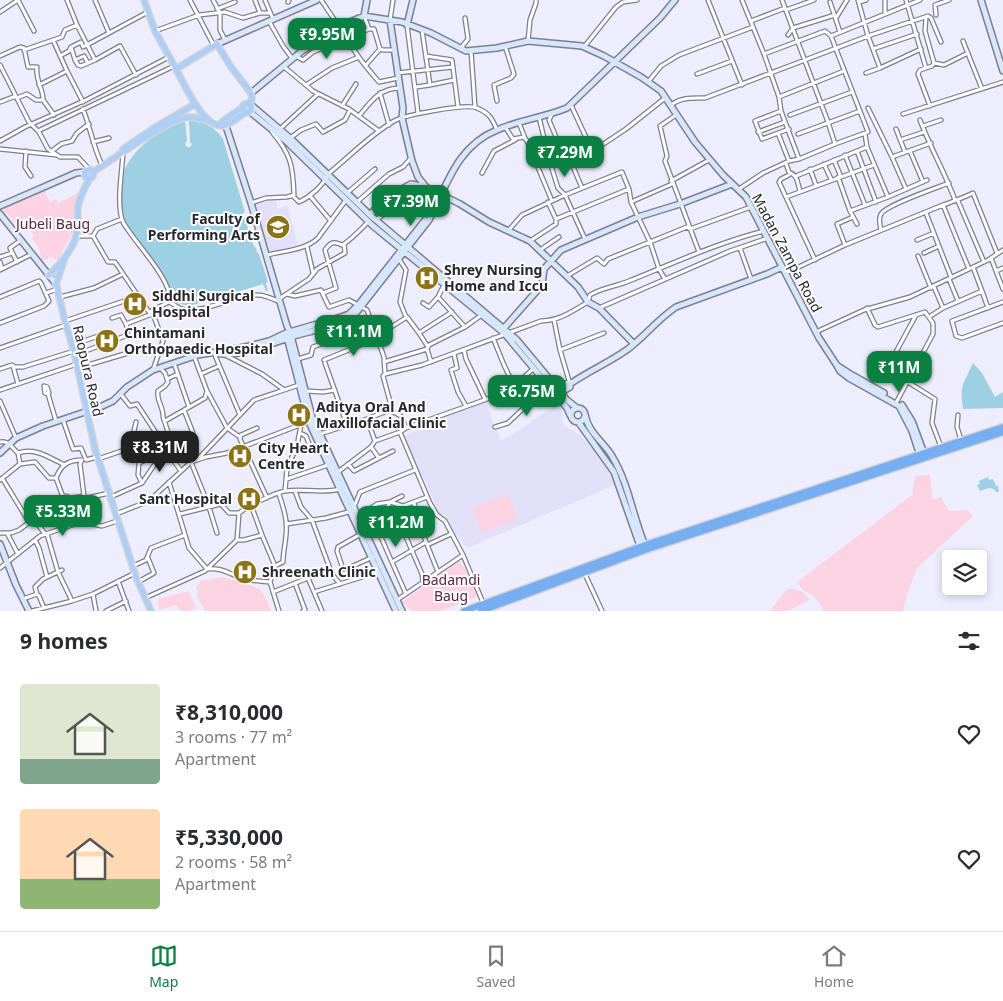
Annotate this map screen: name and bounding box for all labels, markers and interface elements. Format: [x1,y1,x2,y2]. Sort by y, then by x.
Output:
pin: ₹9.95M [286,18,368,60]
text: ₹9.95M [299,23,355,45]
pin: ₹7.29M [524,136,606,178]
text: ₹7.29M [537,141,593,163]
pin: ₹7.39M [370,184,452,227]
text: ₹7.39M [383,190,439,212]
street label: Madan Zampa Road [748,190,827,316]
place label: Faculty of Performing Arts [148,209,262,244]
park label: Jubeli Baug [14,214,90,233]
school or university icon: Faculty of Performing Arts [265,214,291,240]
place label: Shrey Nursing Home and Iccu [444,260,548,295]
hospital icon: Shrey Nursing Home and Iccu [414,265,440,291]
place label: Siddhi Surgical Hospital [152,286,254,321]
hospital icon: Siddhi Surgical Hospital [122,291,148,317]
pin: ₹11.1M [313,314,395,357]
text: ₹11.1M [326,320,382,342]
street label: Raopura Road [69,323,108,418]
place label: Chintamani Orthopaedic Hospital [124,323,273,358]
hospital icon: Chintamani Orthopaedic Hospital [94,328,120,354]
pin: ₹11M [869,350,929,393]
text: ₹11M [878,356,920,378]
pin: ₹6.75M [486,374,568,417]
text: ₹6.75M [499,380,555,402]
place label: Aditya Oral And Maxillofacial Clinic [316,397,446,432]
hospital icon: Aditya Oral And Maxillofacial Clinic [286,402,312,428]
pin: ₹8.31M [119,430,201,473]
text: ₹8.31M [132,436,188,458]
place label: City Heart Centre [258,438,329,473]
hospital icon: City Heart Centre [227,443,253,469]
hospital icon: Sant Hospital [236,486,262,512]
place label: Sant Hospital [139,489,232,508]
pin: ₹5.33M [22,494,104,537]
text: ₹5.33M [35,500,91,522]
pin: ₹11.2M [355,506,437,548]
text: ₹11.2M [368,511,424,533]
map controls [942,550,987,595]
button: layers [942,550,987,595]
hospital icon: Shreenath Clinic [232,559,258,585]
place label: Shreenath Clinic [262,562,376,581]
park label: Badamdi Baug [422,570,480,605]
text: 9 homes [20,627,108,655]
icon: filters [955,627,983,655]
text: ₹8,310,000 [175,698,283,726]
icon: home [60,704,120,764]
icon: heart [955,720,983,748]
text: 3 rooms · 77 m² [175,726,292,748]
text: Apartment [175,748,256,770]
text: ₹5,330,000 [175,823,283,851]
icon: home [60,829,120,889]
icon: heart [955,845,983,873]
text: 2 rooms · 58 m² [175,851,292,873]
text: Apartment [175,873,256,895]
tab: Map [149,942,178,991]
tab: Saved [477,942,516,991]
tab: Home [814,942,854,991]

